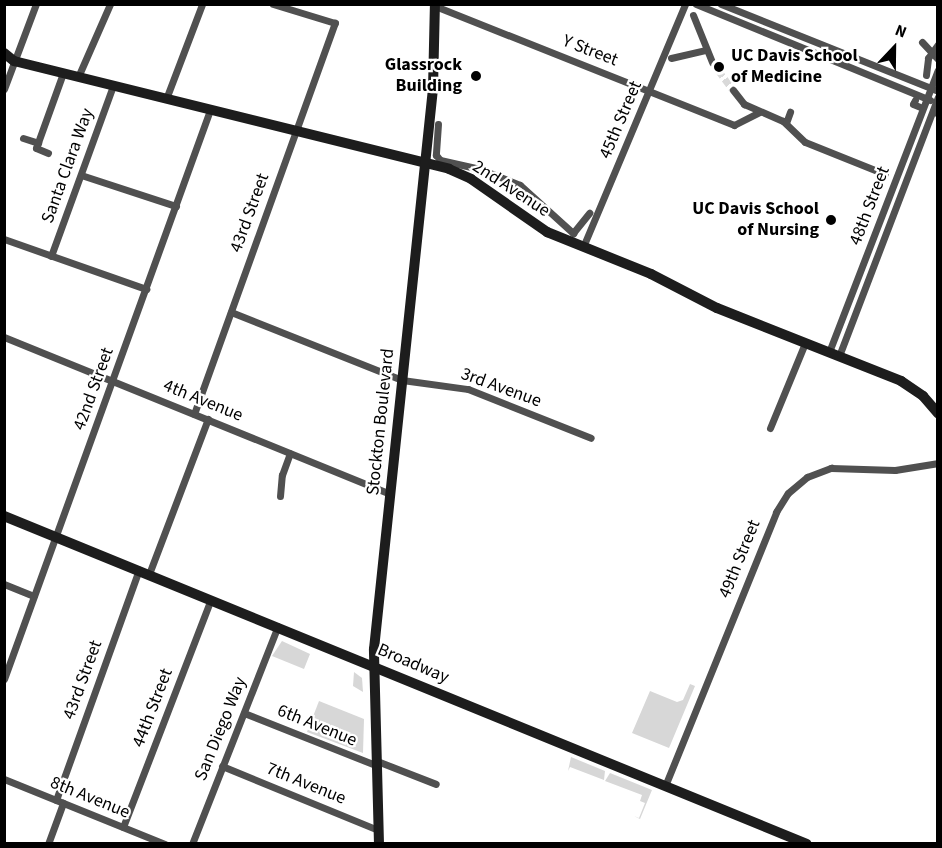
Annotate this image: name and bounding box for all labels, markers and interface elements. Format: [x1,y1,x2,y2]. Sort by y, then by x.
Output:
north arrow [864,18,924,78]
text: N [892,19,910,43]
street label: Y Street [559,31,621,71]
place label: UC Davis School of Medicine [731,46,858,88]
place label: Glassrock Building [385,55,462,98]
marker: UC Davis School of Medicine [712,60,726,74]
marker: Glassrock Building [467,67,485,85]
street label: 45th Street [595,78,647,162]
street label: Santa Clara Way [37,106,99,226]
street label: 2nd Avenue [468,156,554,222]
street label: 48th Street [845,164,895,248]
street label: 43rd Street [226,170,274,256]
place label: UC Davis School of Nursing [692,199,819,242]
marker: UC Davis School of Nursing [824,213,838,227]
street label: 42nd Street [69,345,119,433]
street label: Stockton Boulevard [363,348,399,496]
street label: 3rd Avenue [458,363,544,413]
street label: 4th Avenue [160,375,246,427]
street label: 49th Street [715,517,765,601]
street label: 43rd Street [59,637,107,723]
street label: Broadway [374,639,452,689]
street label: 44th Street [128,666,178,750]
street label: San Diego Way [190,674,252,784]
street label: 6th Avenue [274,700,360,752]
street label: 7th Avenue [263,758,349,810]
street label: 8th Avenue [47,772,133,824]

